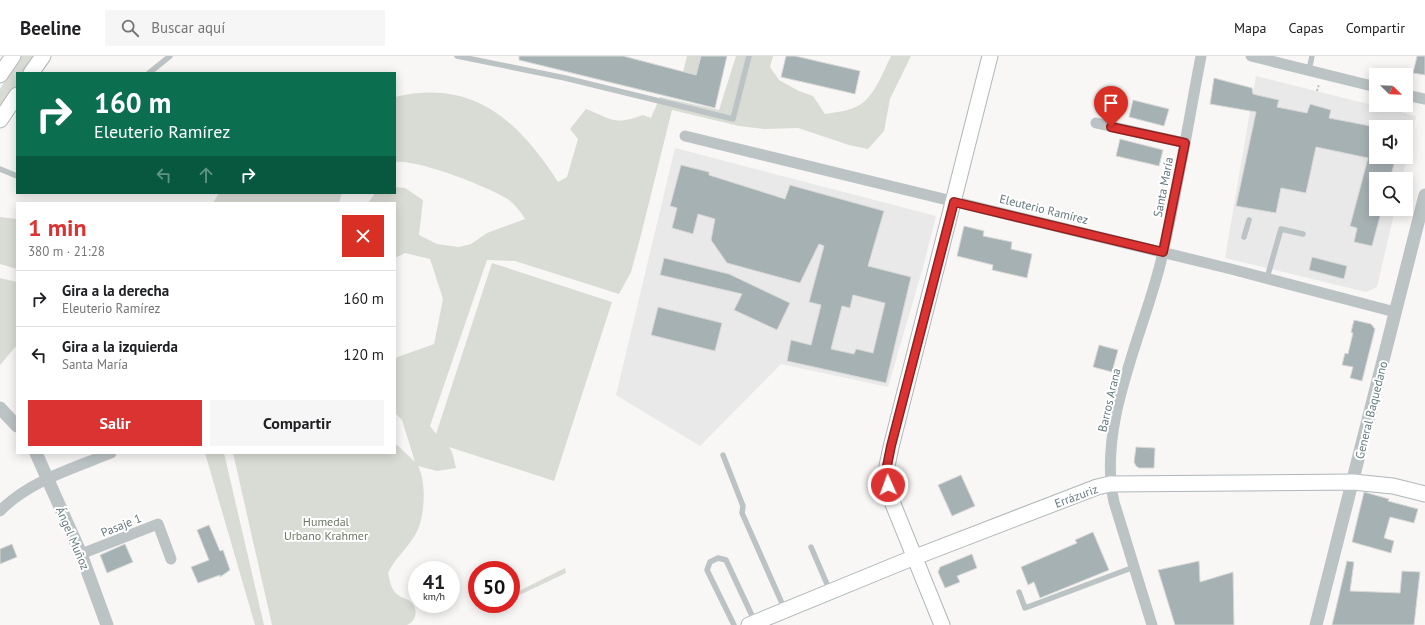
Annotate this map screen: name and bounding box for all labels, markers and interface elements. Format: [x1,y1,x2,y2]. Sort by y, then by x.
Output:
search box [105,10,385,46]
text: Beeline [20,16,81,40]
icon: search [119,17,141,39]
text: Buscar aquí [151,18,225,37]
text: Mapa [1234,19,1267,37]
text: Capas [1289,19,1324,37]
text: Compartir [1346,19,1405,37]
north arrow [1369,68,1413,112]
map controls [1369,68,1413,216]
text: 160 m [94,84,171,121]
pin [1094,86,1128,127]
icon: right [28,88,80,140]
icon: arrive [1100,92,1122,114]
text: Eleuterio Ramírez [94,120,230,143]
button: sound [1369,120,1413,164]
street label: Santa María [1150,156,1176,218]
icon: left [153,164,175,186]
icon: ahead [195,164,217,186]
icon: right [237,164,259,186]
button: search [1369,172,1413,216]
street label: Eleuterio Ramírez [998,191,1090,227]
text: 1 min [28,212,87,243]
button: close [342,215,384,257]
text: 380 m · 21:28 [28,243,105,260]
text: Gira a la derecha [62,281,169,300]
icon: right [28,288,50,310]
text: 160 m [343,289,384,308]
text: Eleuterio Ramírez [62,300,160,317]
text: Gira a la izquierda [62,337,178,356]
icon: left [28,344,50,366]
text: 120 m [343,345,384,364]
text: Santa María [62,356,128,373]
street label: General Baquedano [1352,360,1390,460]
street label: Barros Arana [1094,367,1124,433]
button: Salir [28,400,202,446]
button: Compartir [210,400,384,446]
position arrow [867,464,909,506]
street label: Errázuriz [1052,481,1100,511]
street label: Ángel Muñoz [53,504,93,572]
street label: Pasaje 1 [99,510,143,540]
park label: Humedal Urbano Krahmer [284,514,368,543]
speed limit sign: 50 [468,561,520,613]
text: 41 [423,569,445,595]
text: km/h [423,590,445,603]

